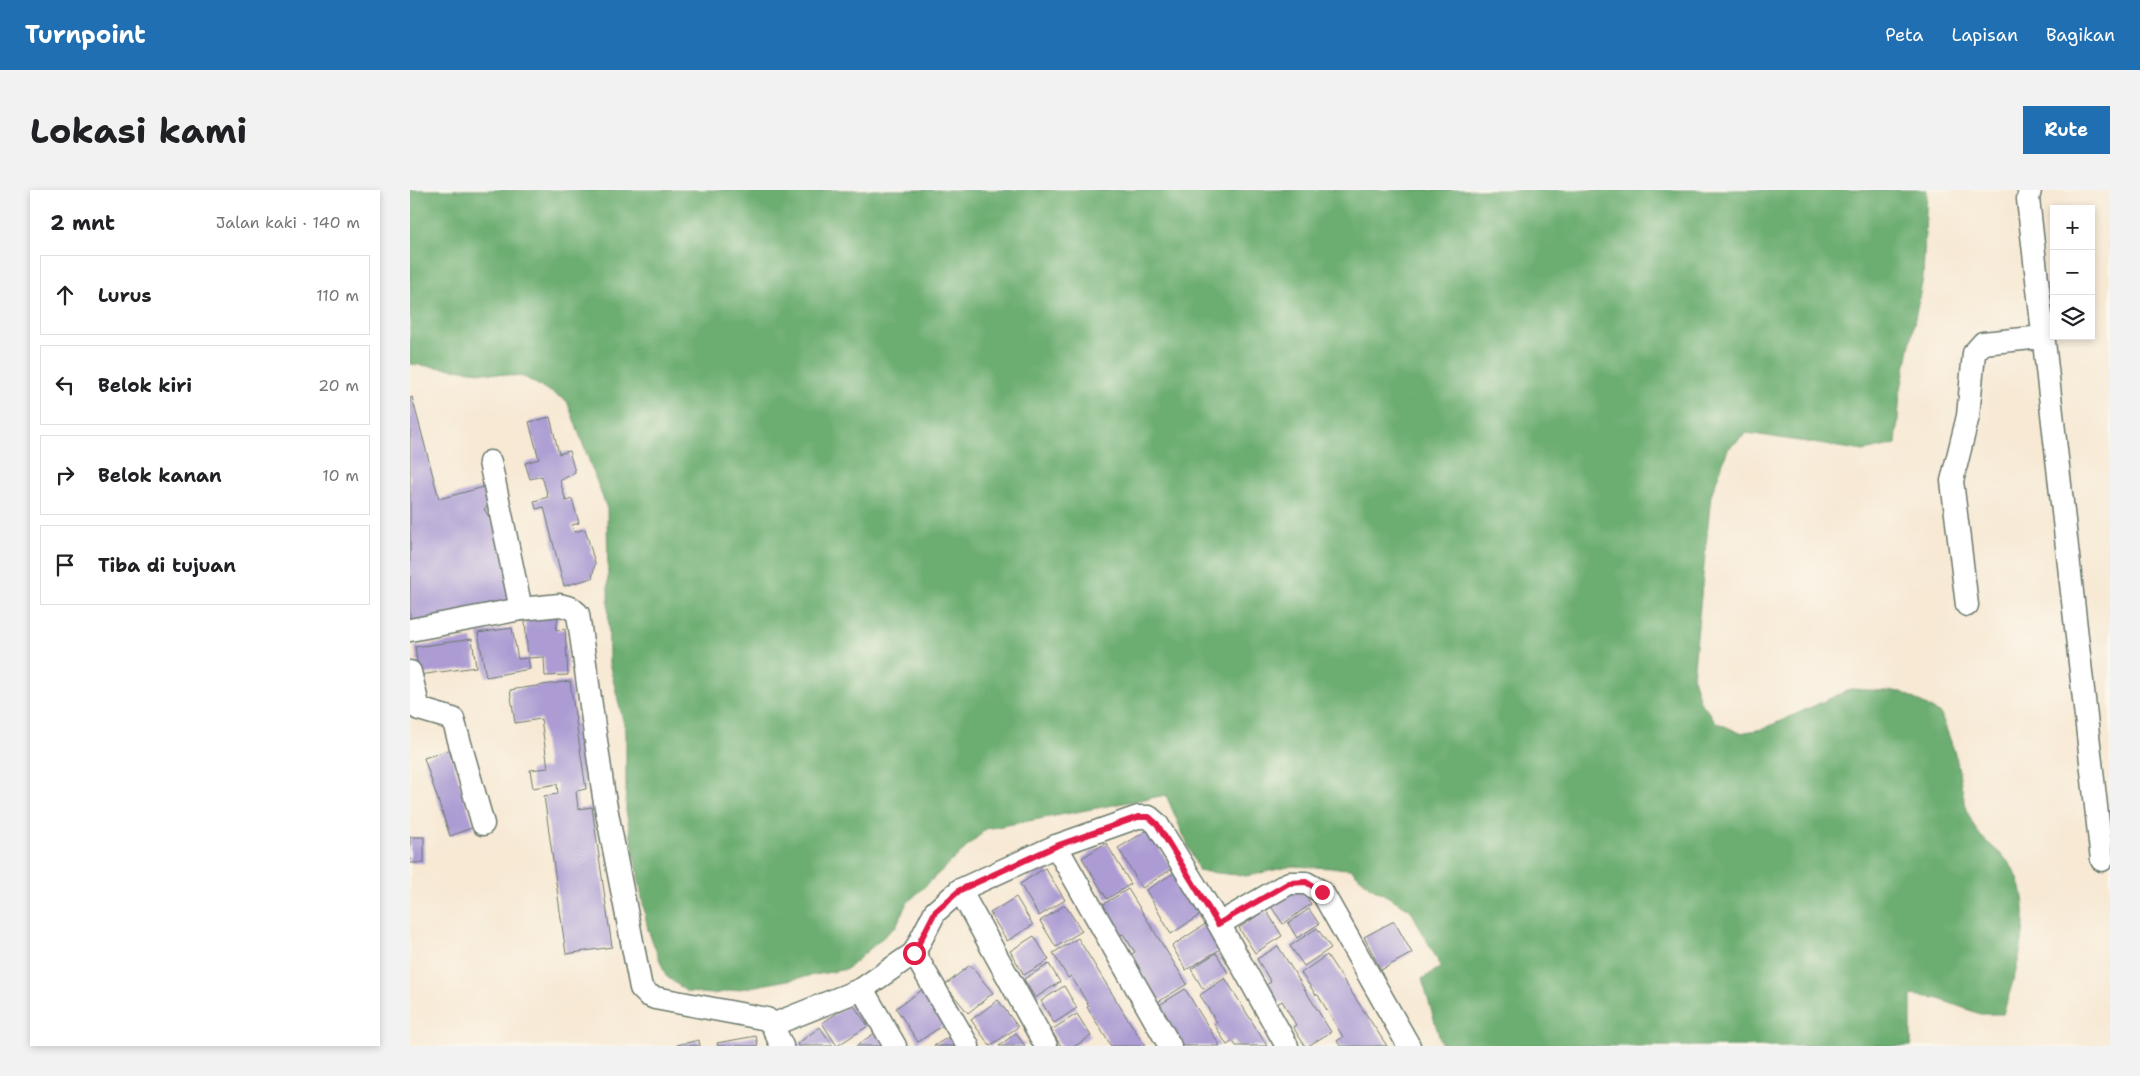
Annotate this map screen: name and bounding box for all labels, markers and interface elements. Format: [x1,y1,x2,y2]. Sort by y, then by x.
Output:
text: Turnpoint [25,19,146,51]
text: Peta [1885,23,1924,47]
text: Lapisan [1952,23,2018,47]
text: Bagikan [2046,23,2115,47]
button: Rute [2023,106,2110,154]
text: Lokasi kami [30,107,247,154]
map controls [2050,205,2095,340]
button: + [2050,205,2095,250]
text: 2 mnt [50,209,115,237]
text: Jalan kaki · 140 m [216,212,360,233]
button: − [2050,250,2095,295]
icon: ahead [51,281,79,309]
text: Lurus [98,283,152,308]
text: 110 m [316,285,359,306]
button: layers [2050,295,2095,340]
icon: left [51,371,79,399]
text: Belok kiri [98,373,192,398]
text: 20 m [318,375,359,396]
icon: right [51,461,79,489]
text: Belok kanan [98,463,222,488]
text: 10 m [322,465,359,486]
icon: arrive [51,551,79,579]
text: Tiba di tujuan [98,553,236,578]
route end [1311,881,1334,904]
route start [903,942,926,965]

